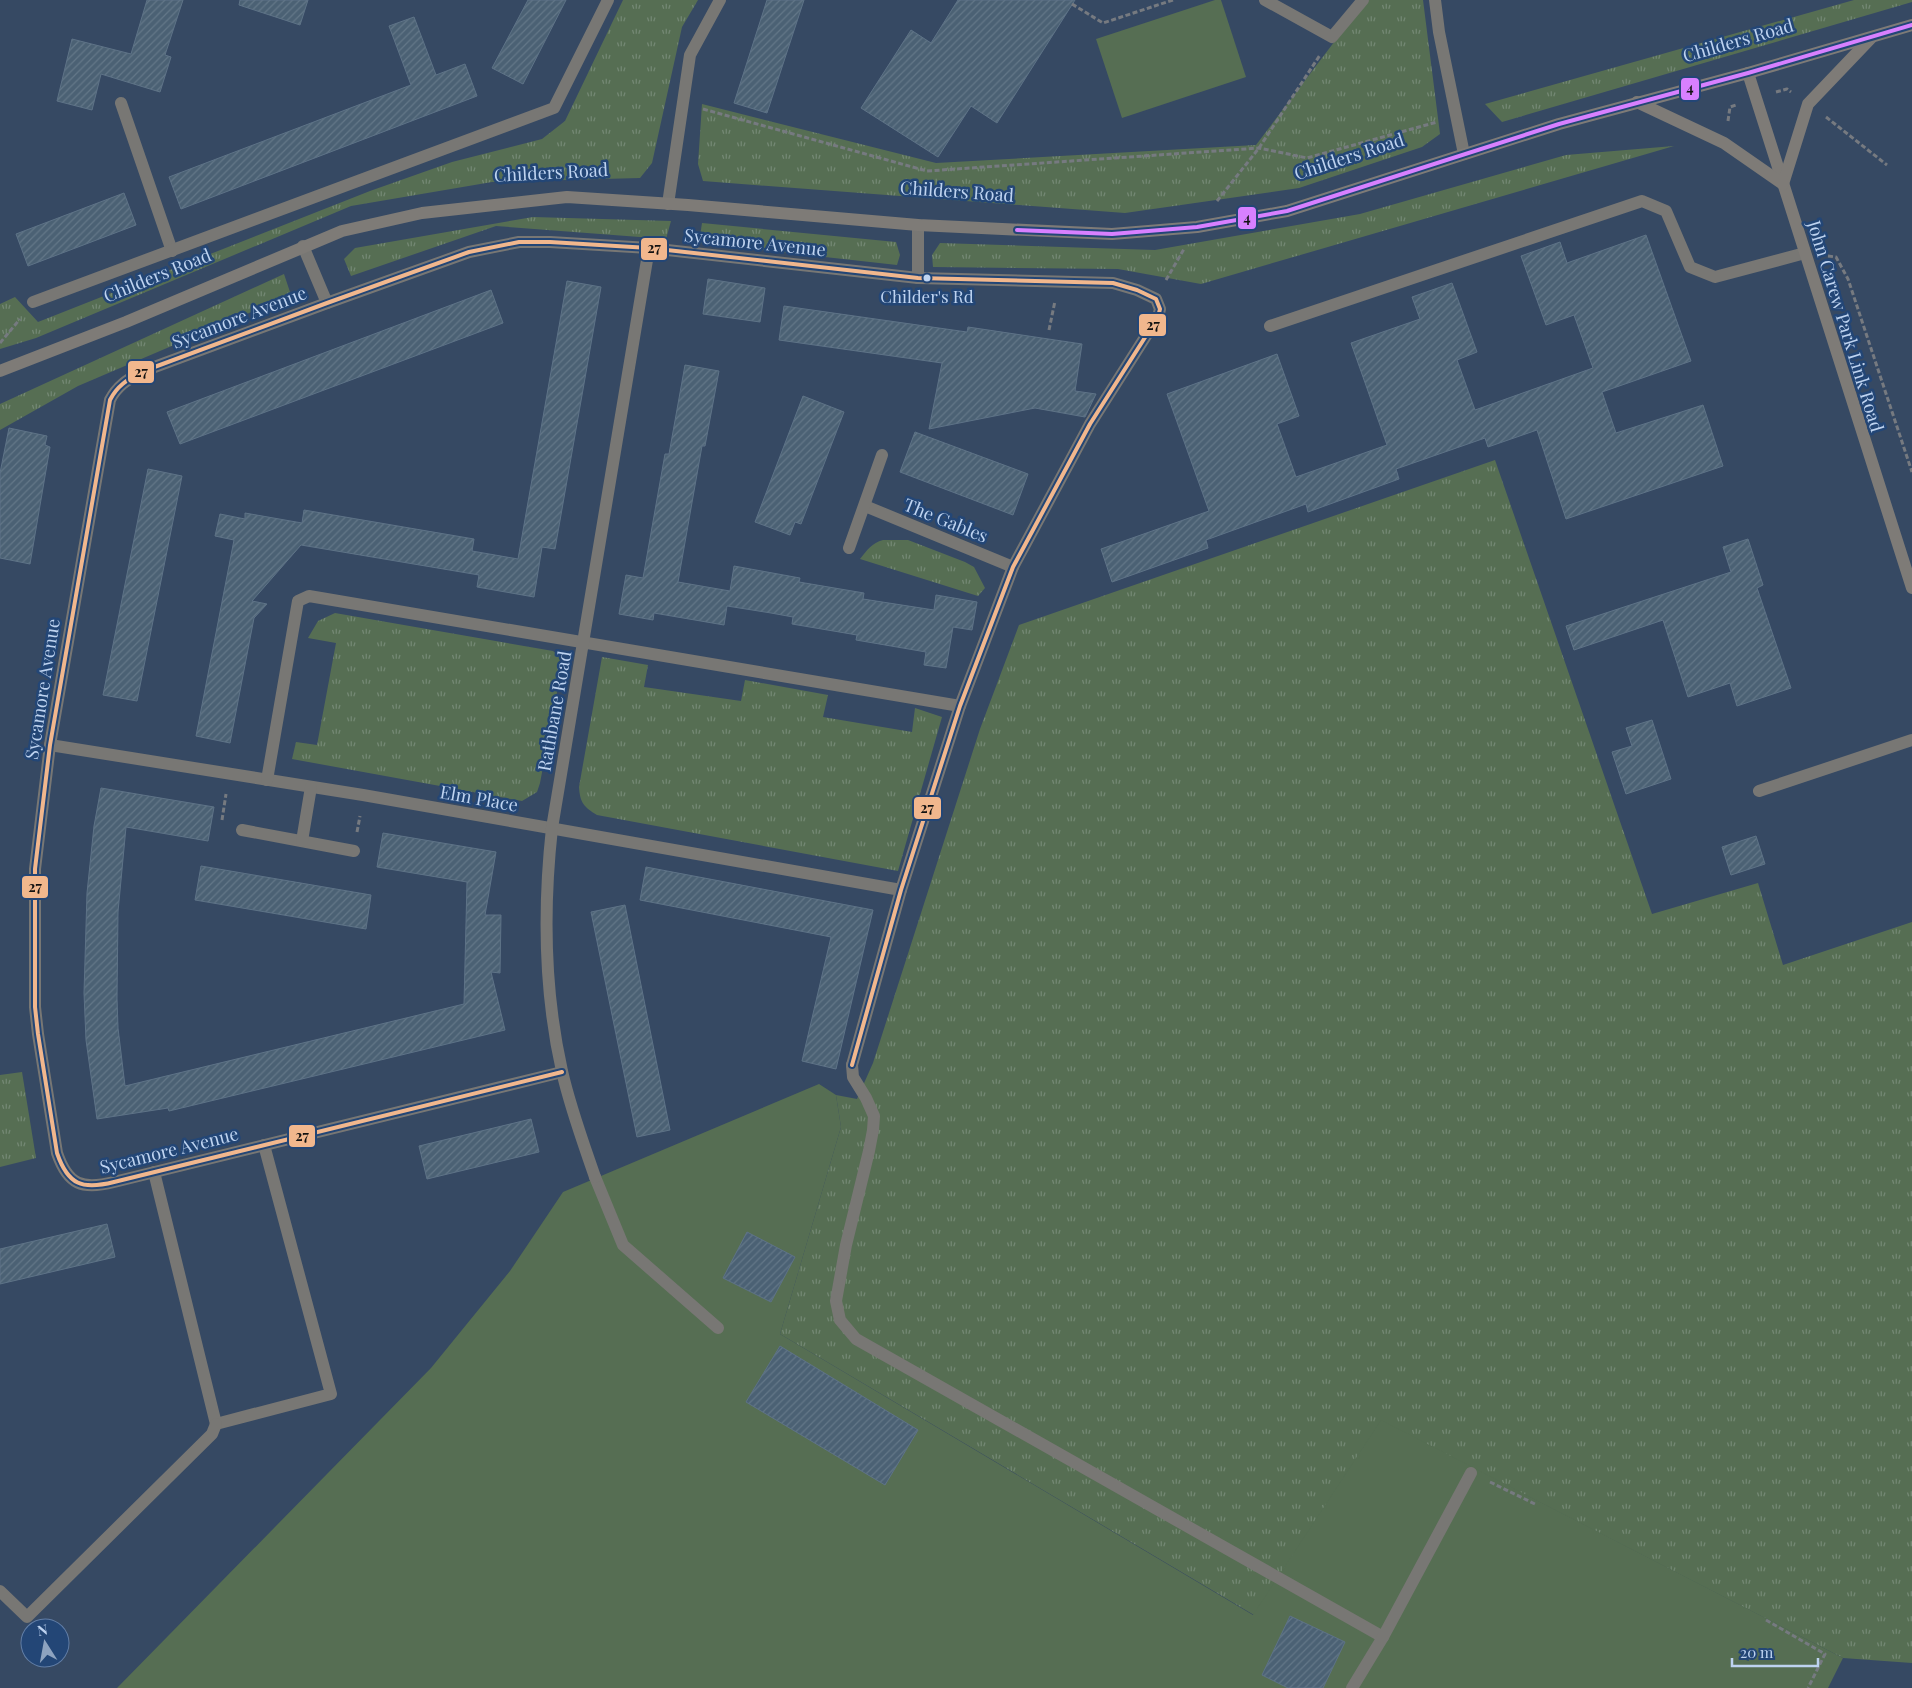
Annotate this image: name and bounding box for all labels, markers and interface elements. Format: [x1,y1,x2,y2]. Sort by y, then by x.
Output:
street label: Childers Road [1680,13,1797,67]
line badge: 4 [1680,77,1700,101]
text: 4 [1686,78,1694,97]
street label: Childers Road [1291,127,1408,185]
street label: Childers Road [493,157,609,187]
street label: Childers Road [899,175,1015,207]
line badge: 4 [1237,206,1257,230]
text: 4 [1243,208,1251,227]
street label: John Carew Park Link Road [1802,216,1890,435]
street label: Sycamore Avenue [683,223,827,261]
line badge: 27 [640,237,668,261]
text: 27 [647,238,661,257]
street label: Childers Road [100,242,215,308]
marker: Childer's Rd [922,273,932,283]
street label: Sycamore Avenue [168,280,310,354]
place label: Childer's Rd [880,285,974,307]
line badge: 27 [1138,313,1167,337]
text: 27 [1146,315,1160,334]
line badge: 27 [127,360,155,384]
text: 27 [134,362,148,381]
street label: The Gables [900,492,992,548]
street label: Sycamore Avenue [19,617,65,761]
street label: Rathbane Road [532,648,577,773]
street label: Elm Place [438,779,520,817]
line badge: 27 [913,796,942,820]
text: 27 [920,798,934,817]
line badge: 27 [21,875,49,899]
text: 27 [28,877,42,896]
street label: Sycamore Avenue [97,1121,241,1179]
line badge: 27 [288,1124,316,1148]
text: 27 [295,1126,309,1145]
north arrow [20,1618,70,1668]
text: N [36,1619,49,1640]
scale bar [1732,1636,1818,1668]
text: 20 m [1740,1642,1774,1662]

